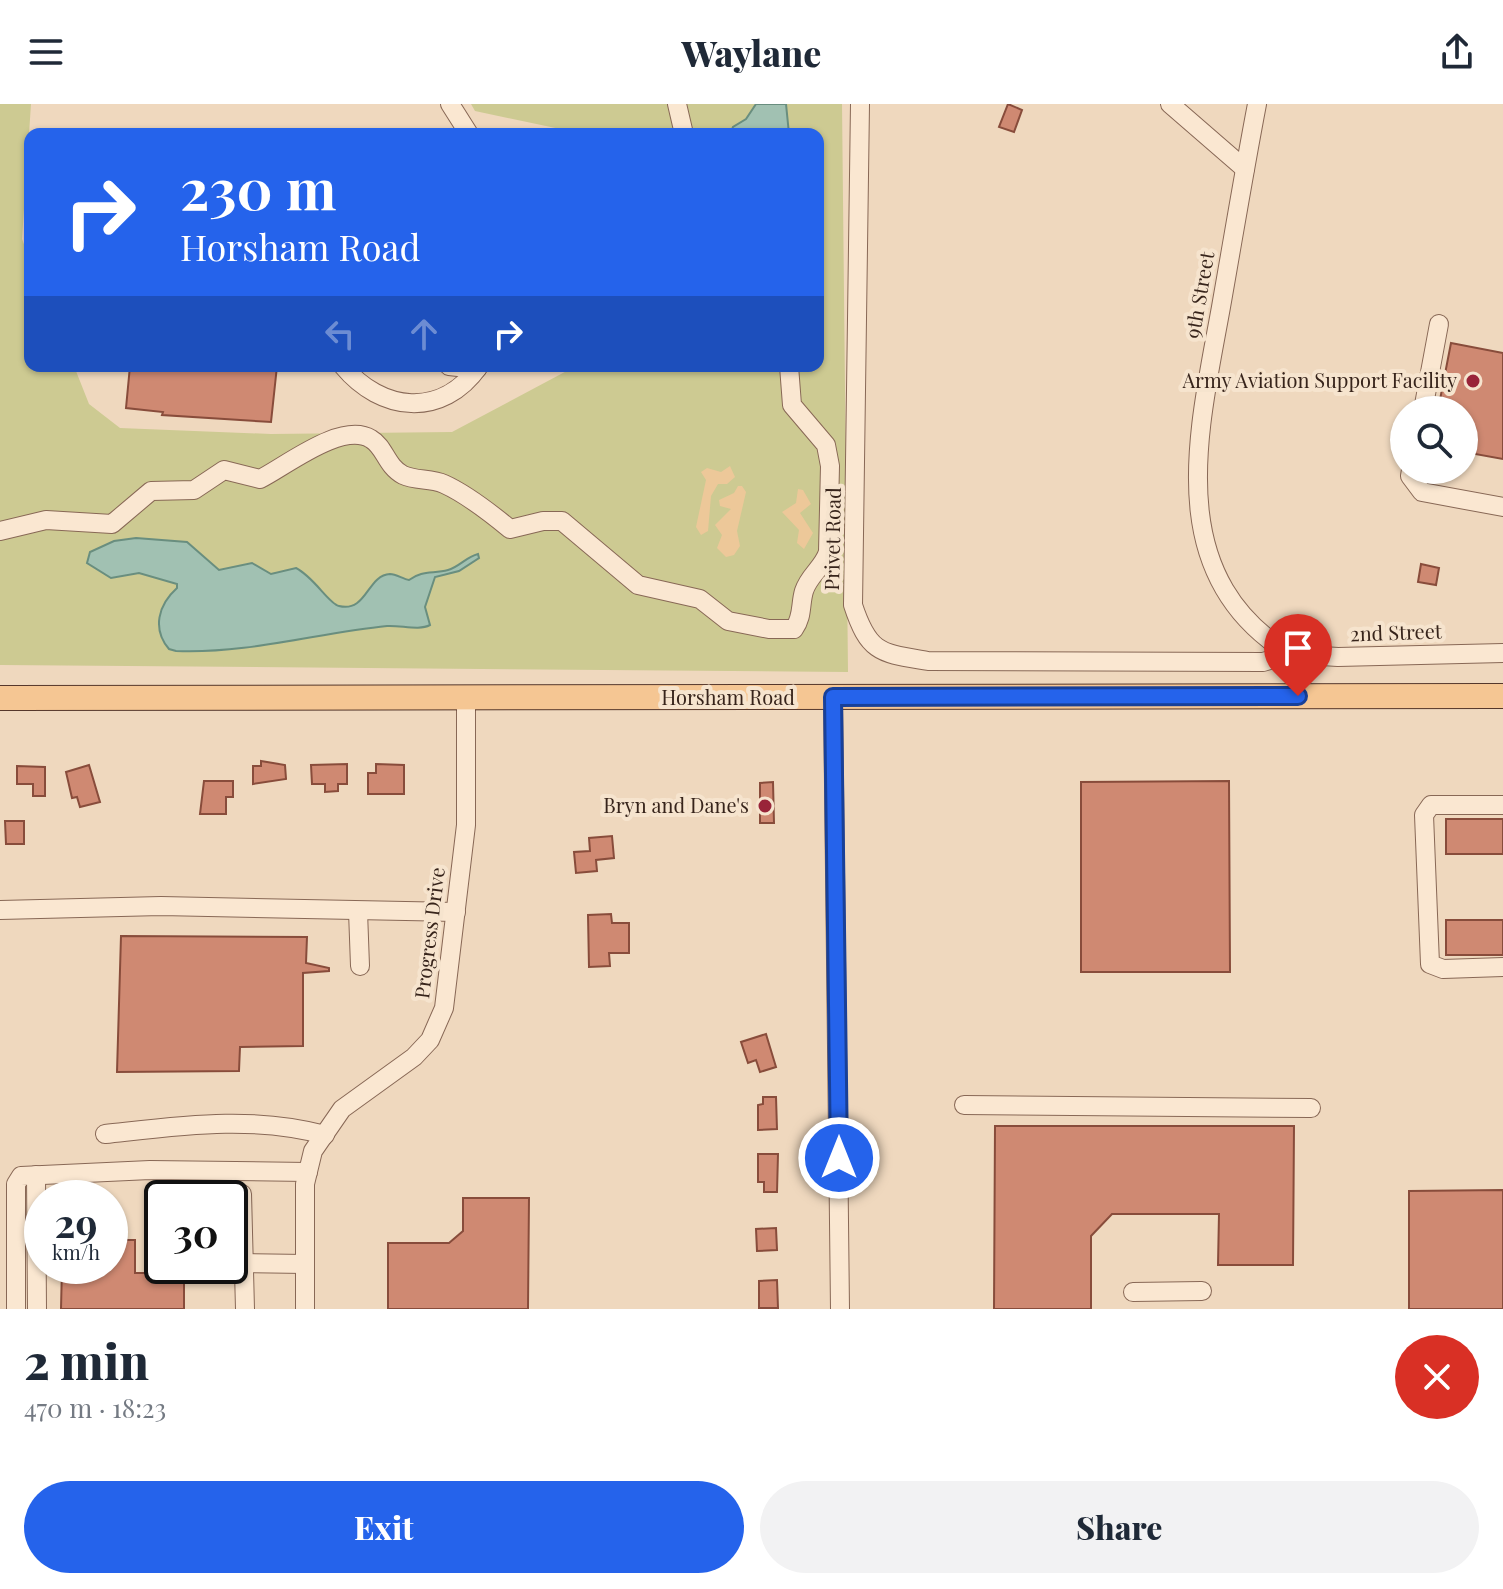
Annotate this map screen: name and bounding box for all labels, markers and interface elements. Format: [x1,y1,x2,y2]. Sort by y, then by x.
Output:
text: Waylane [681,28,822,76]
icon: menu [24,30,68,74]
icon: share [1435,30,1479,74]
text: 230 m [180,150,336,225]
icon: right [48,160,152,264]
text: Horsham Road [180,222,420,270]
street label: 9th Street [1178,248,1220,340]
icon: left [318,312,362,356]
icon: ahead [402,312,446,356]
icon: right [486,312,530,356]
place label: Army Aviation Support Facility [1181,366,1457,393]
marker: Army Aviation Support Facility [1464,372,1482,390]
map controls [1390,396,1478,484]
button: search [1390,396,1478,484]
street label: Privet Road [817,487,846,591]
pin [1264,614,1332,696]
street label: 2nd Street [1350,616,1443,647]
icon: arrive [1276,626,1320,670]
street label: Horsham Road [661,683,795,710]
place label: Bryn and Dane's [603,791,749,818]
marker: Bryn and Dane's [756,797,774,815]
street label: Progress Drive [407,866,450,1000]
position arrow [797,1116,881,1200]
speed limit sign: 30 [144,1180,248,1284]
text: 29 [54,1195,98,1248]
text: km/h [52,1238,100,1265]
text: 2 min [24,1328,149,1392]
button: close [1395,1335,1479,1419]
text: 470 m · 18:23 [24,1390,166,1425]
button: Exit [24,1481,744,1573]
button: Share [760,1481,1479,1573]

